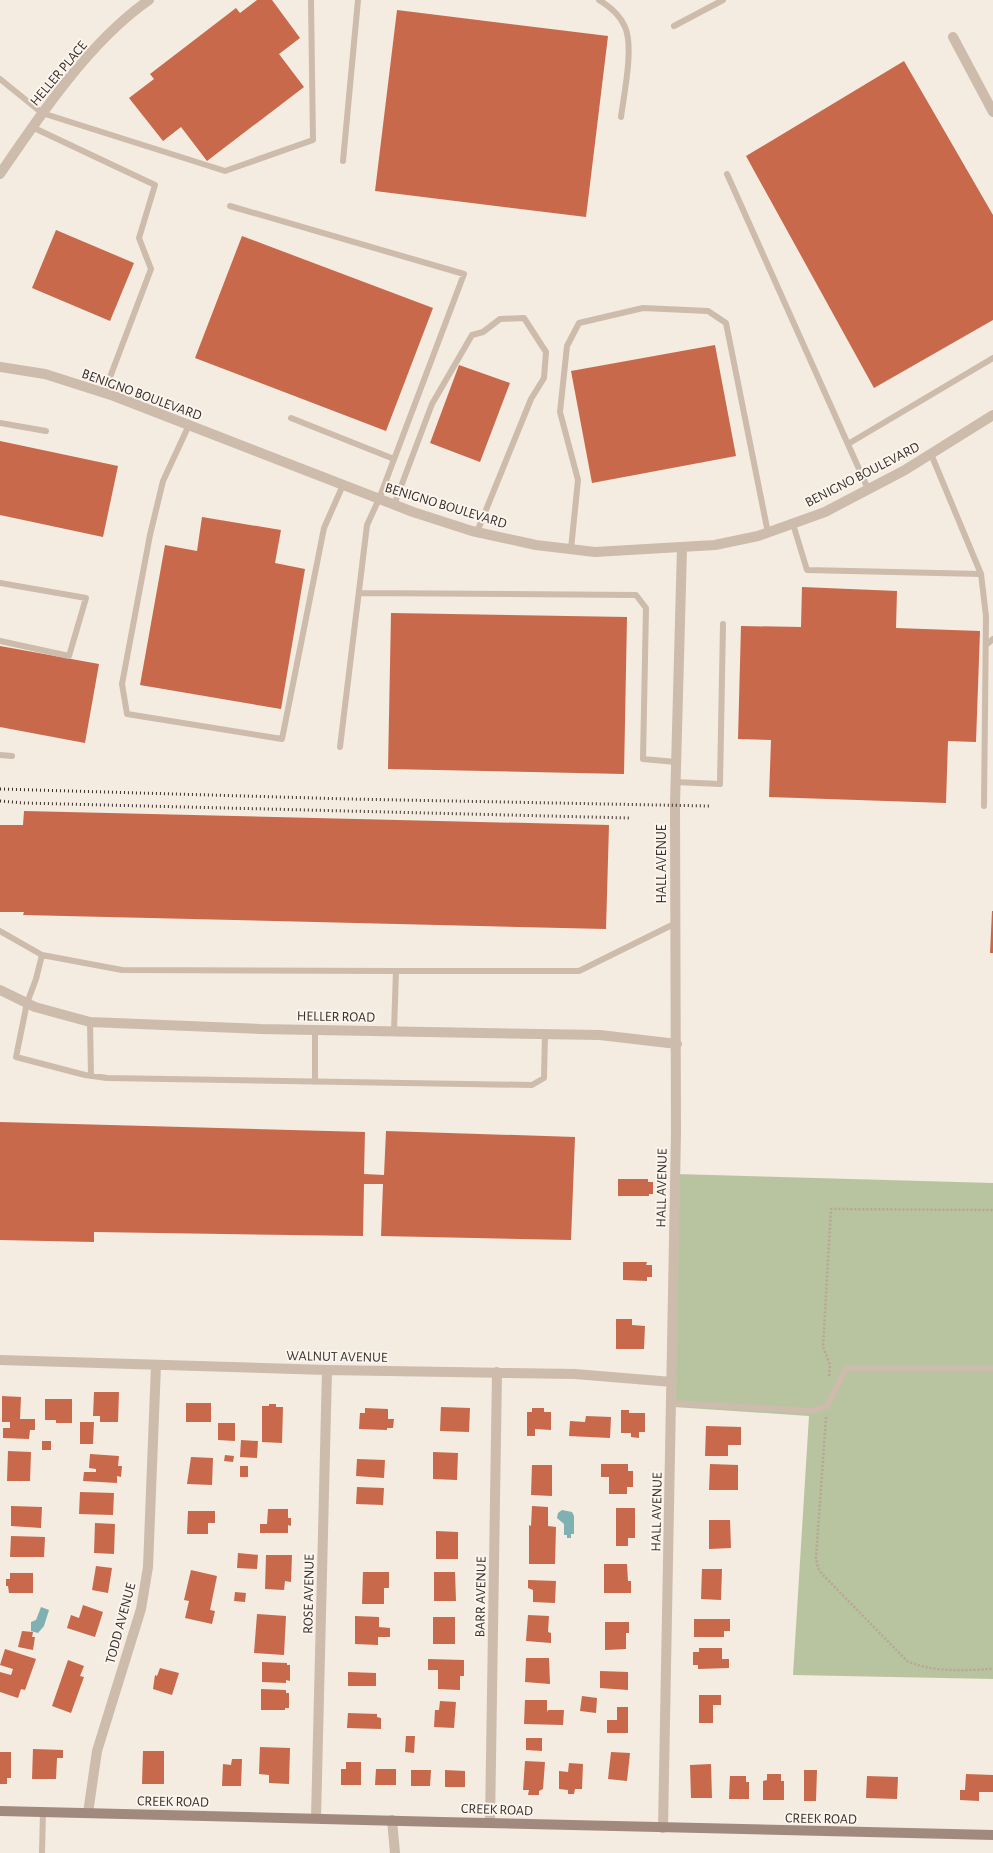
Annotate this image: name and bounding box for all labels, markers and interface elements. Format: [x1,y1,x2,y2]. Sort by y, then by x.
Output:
street label: HELLER PLACE [28,38,90,109]
street label: BENIGNO BOULEVARD [80,367,203,423]
street label: BENIGNO BOULEVARD [803,440,922,510]
street label: BENIGNO BOULEVARD [383,481,508,531]
street label: HALL AVENUE [655,824,669,904]
street label: HELLER ROAD [297,1009,375,1025]
street label: HALL AVENUE [654,1148,670,1228]
street label: WALNUT AVENUE [286,1349,388,1365]
street label: HALL AVENUE [649,1472,665,1552]
street label: ROSE AVENUE [301,1554,317,1634]
street label: BARR AVENUE [473,1556,489,1638]
street label: TODD AVENUE [103,1581,139,1665]
street label: CREEK ROAD [137,1794,209,1810]
street label: CREEK ROAD [461,1802,533,1818]
street label: CREEK ROAD [785,1811,857,1827]

